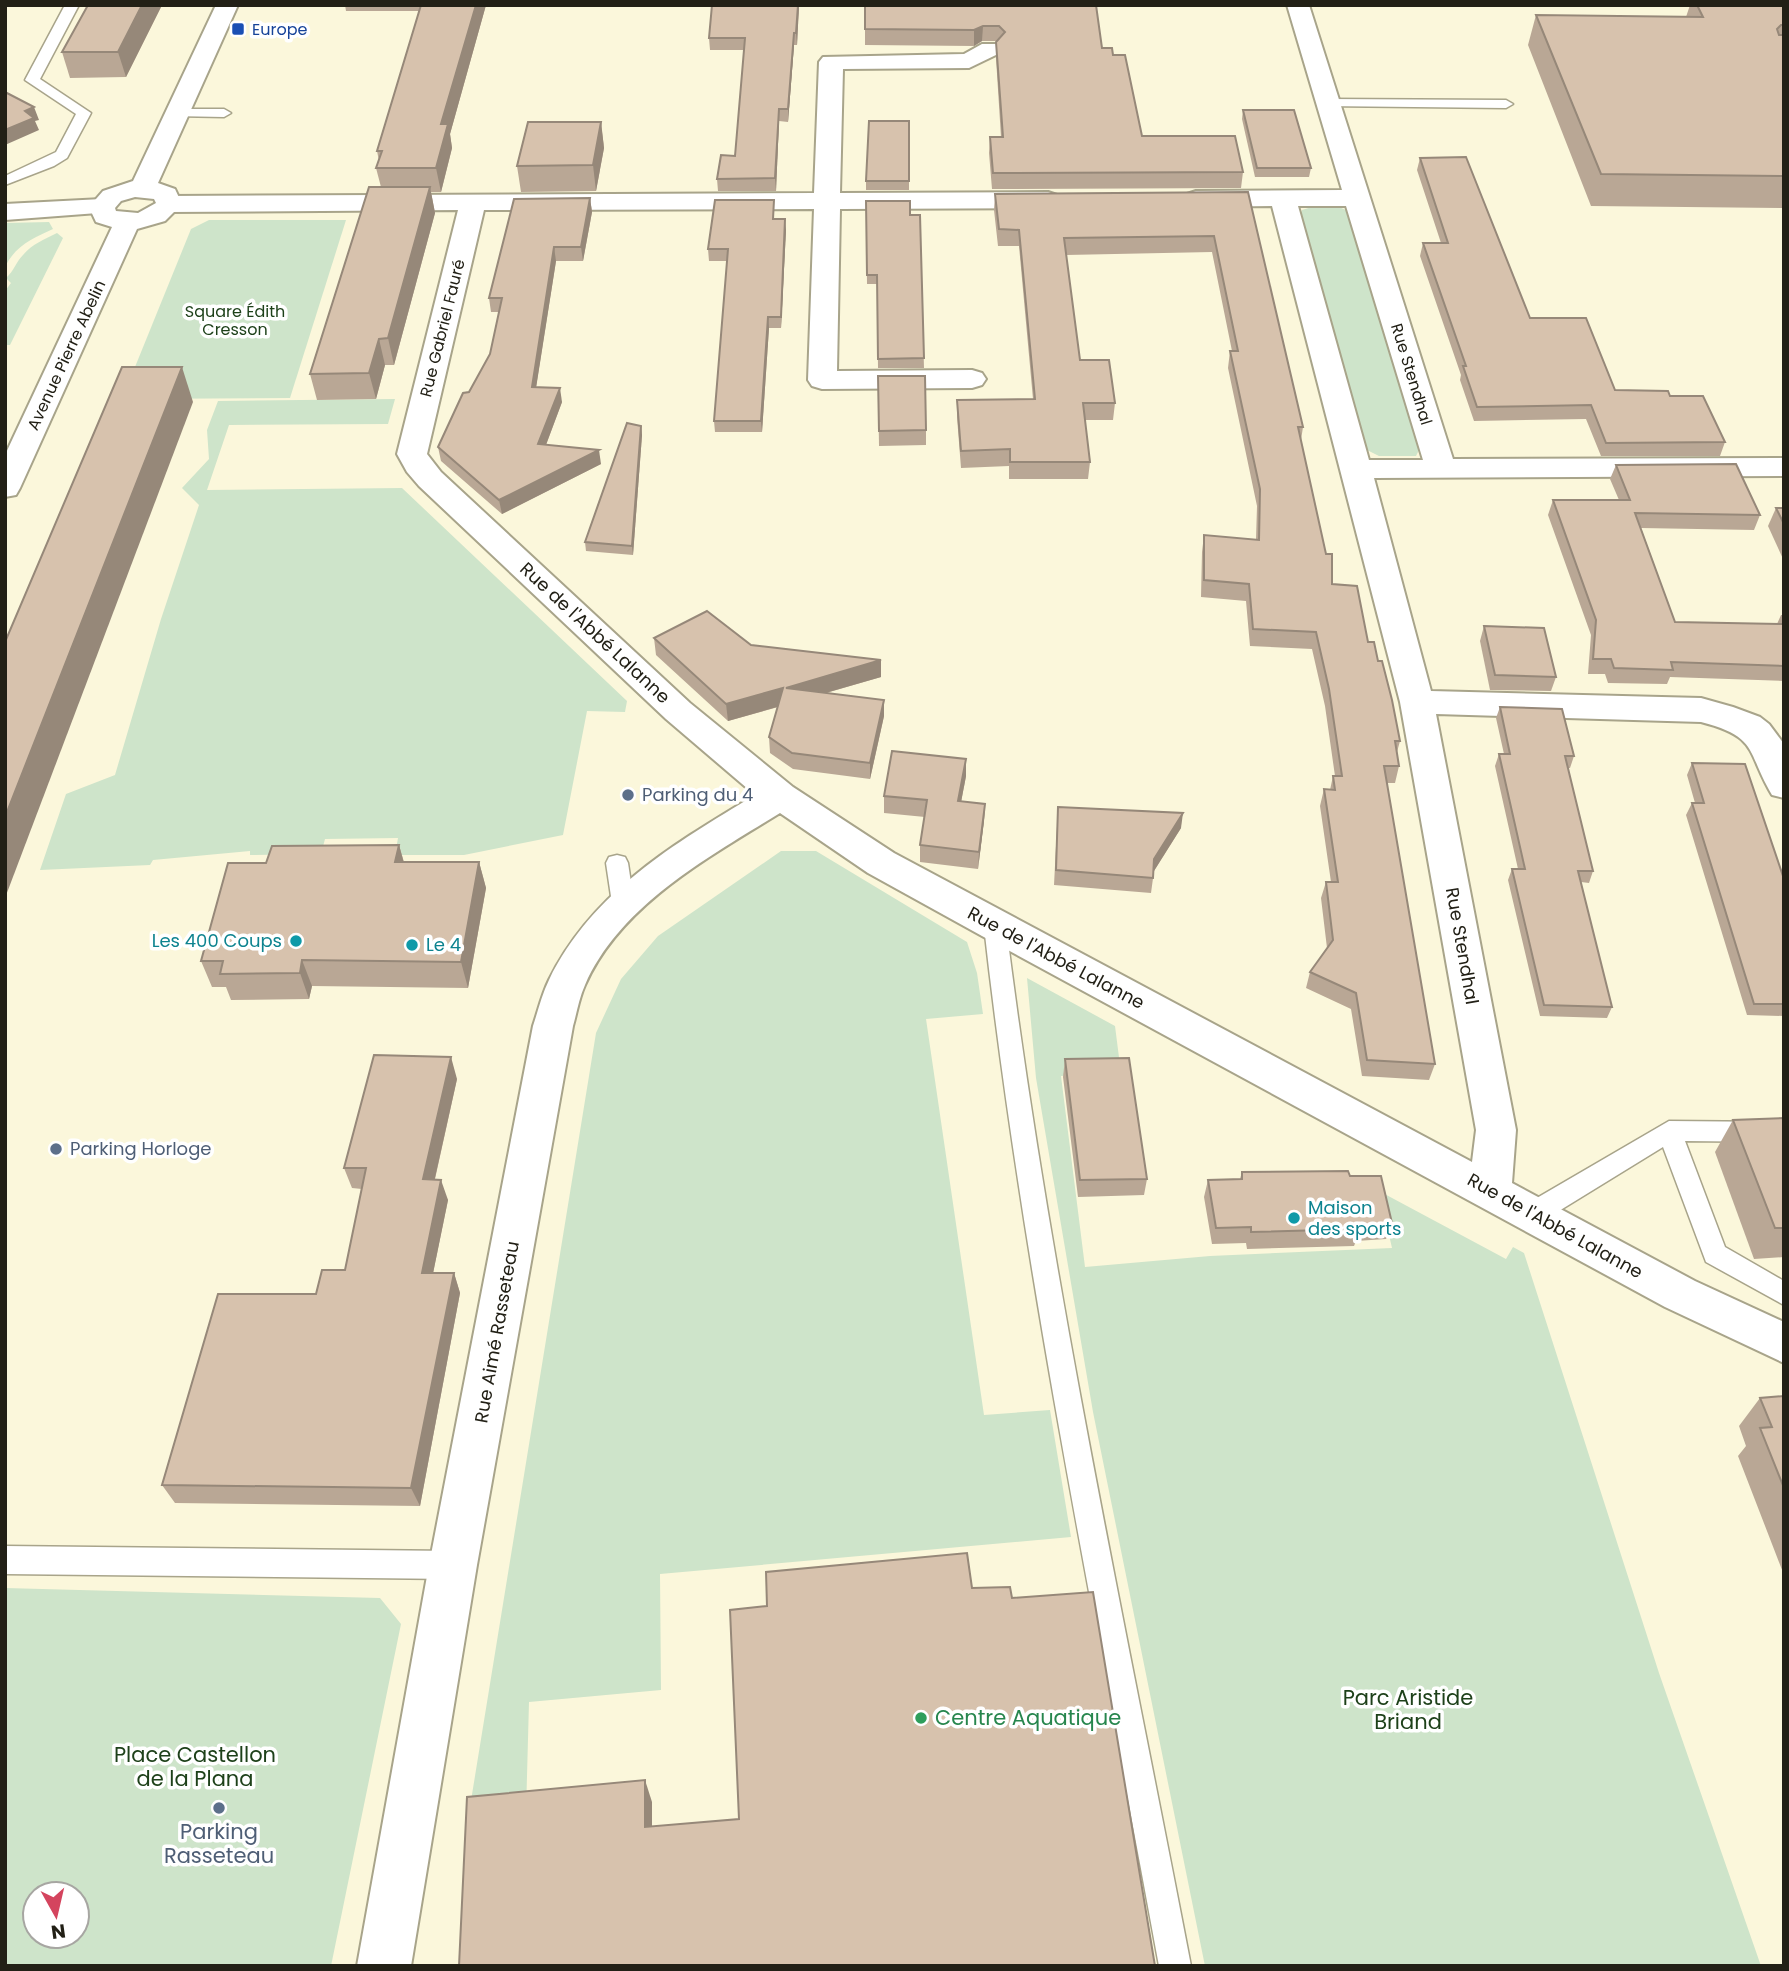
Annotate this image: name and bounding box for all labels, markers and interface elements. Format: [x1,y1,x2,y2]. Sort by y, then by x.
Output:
place label: Europe [252,18,307,41]
marker: Europe [230,21,246,37]
street label: Rue Gabriel Fauré [414,257,471,399]
street label: Avenue Pierre Abelin [22,276,111,434]
park label: Square Édith Cresson [185,300,285,341]
street label: Rue Stendhal [1385,320,1438,428]
street label: Rue de l'Abbé Lalanne [515,556,676,709]
place label: Parking du 4 [642,782,753,807]
marker: Parking du 4 [620,787,636,803]
street label: Rue Stendhal [1440,885,1485,1006]
street label: Rue de l'Abbé Lalanne [963,900,1149,1015]
place label: Les 400 Coups [152,928,282,953]
place label: Le 4 [426,932,461,957]
marker: Les 400 Coups [288,933,304,949]
marker: Le 4 [404,937,420,953]
place label: Parking Horloge [70,1136,211,1161]
marker: Parking Horloge [48,1141,64,1157]
street label: Rue de l'Abbé Lalanne [1463,1167,1647,1284]
place label: Maison des sports [1308,1195,1401,1241]
marker: Maison des sports [1286,1210,1302,1226]
street label: Rue Aimé Rasseteau [468,1239,525,1425]
park label: Parc Aristide Briand [1343,1683,1473,1736]
place label: Centre Aquatique [935,1703,1121,1732]
marker: Centre Aquatique [913,1710,929,1726]
park label: Place Castellon de la Plana [114,1740,276,1793]
marker: Parking Rasseteau [211,1800,227,1816]
place label: Parking Rasseteau [164,1817,274,1870]
north arrow [21,1880,91,1950]
text: N [49,1917,67,1946]

